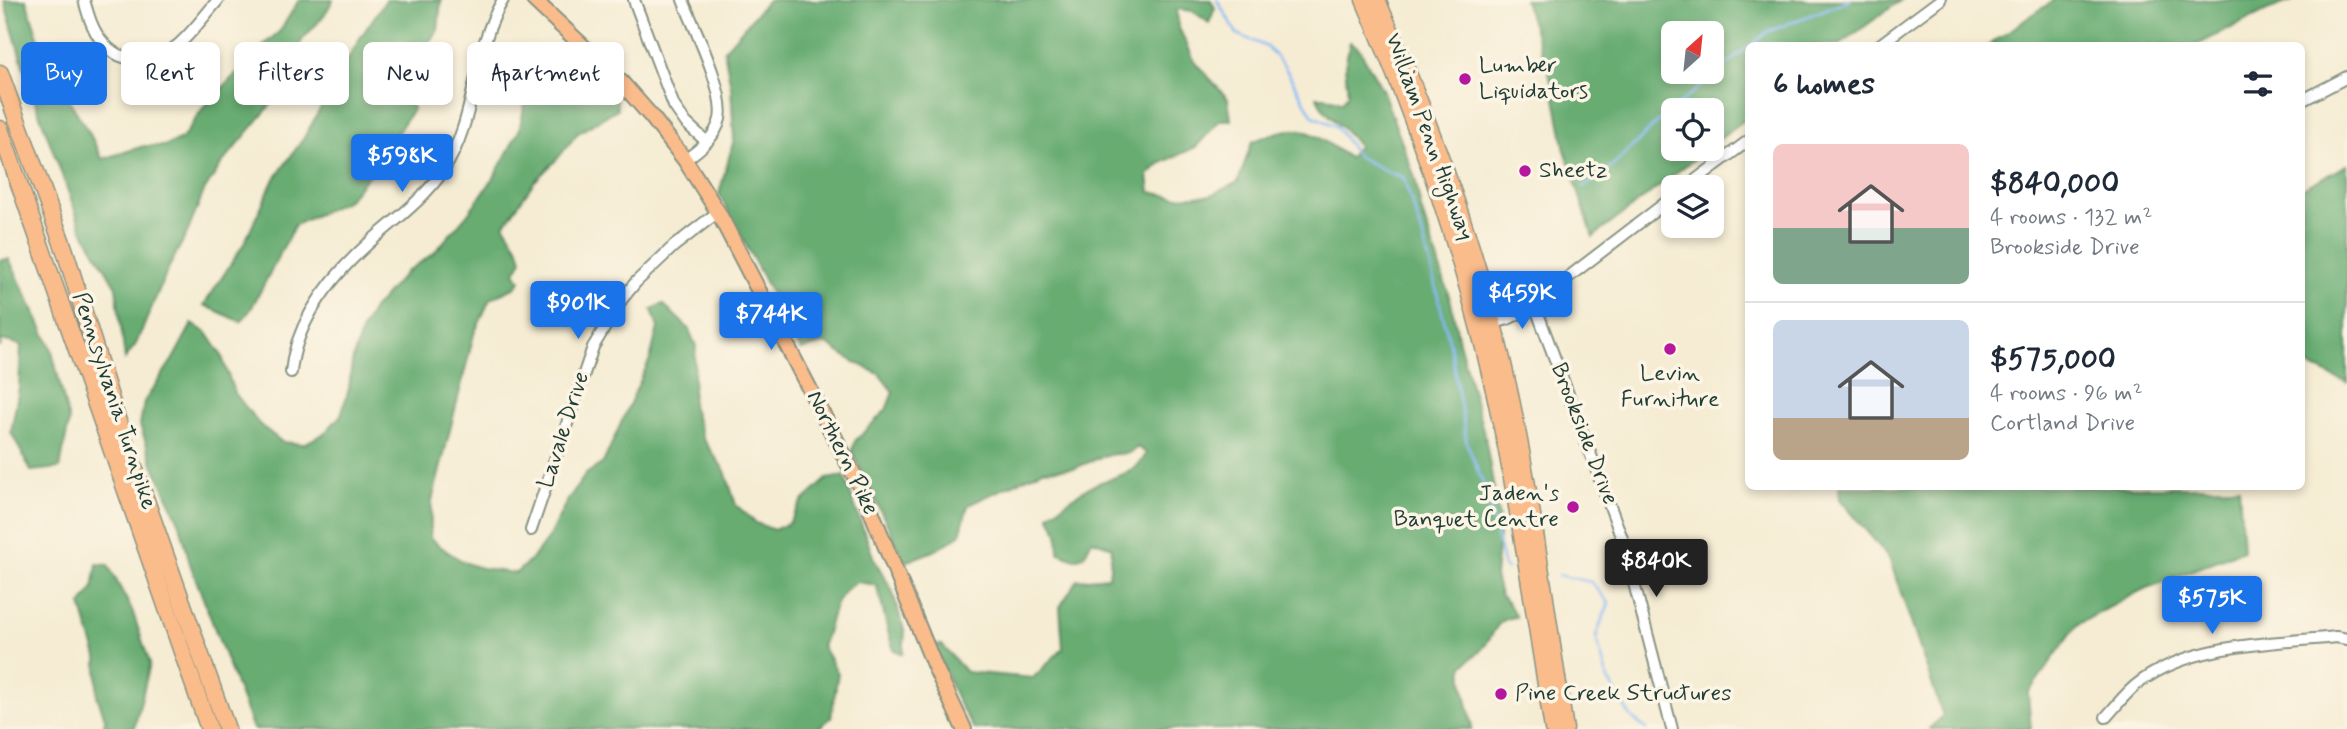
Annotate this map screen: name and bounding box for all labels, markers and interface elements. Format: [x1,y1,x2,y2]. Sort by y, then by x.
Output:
north arrow [1661,21,1724,84]
map controls [1661,21,1724,238]
street label: William Penn Highway [1376,29,1480,246]
chip: Buy [21,42,107,105]
chip: Rent [121,42,220,105]
chip: Filters [234,42,349,105]
chip: New [363,42,453,105]
chip: Apartment [467,42,624,105]
place label: Lumber Liquidators [1479,51,1588,107]
text: 6 homes [1773,65,1875,104]
icon: filters [2239,65,2277,103]
marker: Lumber Liquidators [1457,71,1473,87]
button: locate [1661,98,1724,161]
pin: $598K [353,134,451,194]
text: $598K [367,142,437,172]
place label: Sheetz [1539,156,1608,186]
marker: Sheetz [1517,163,1533,179]
text: $840,000 [1990,164,2119,203]
icon: home [1829,172,1913,256]
button: layers [1661,175,1724,238]
text: 4 rooms · 132 m² [1990,203,2152,233]
text: Brookside Drive [1990,233,2140,263]
pin: $459K [1473,272,1571,331]
text: $459K [1488,279,1556,309]
pin: $901K [529,282,627,341]
street label: Pennsylvania Turnpike [65,288,163,514]
text: $901K [546,289,610,319]
pin: $744K [722,292,820,352]
text: $744K [735,300,807,330]
text: $575,000 [1990,340,2116,379]
marker: Levin Furniture [1662,341,1678,357]
icon: home [1829,348,1913,432]
street label: Brookside Drive [1543,359,1625,509]
place label: Levin Furniture [1621,359,1719,415]
street label: Lavale Drive [531,368,597,492]
text: 4 rooms · 96 m² [1990,379,2143,409]
street label: Northern Pike [799,386,885,520]
text: Cortland Drive [1990,409,2135,439]
place label: Jaden's Banquet Centre [1393,479,1559,535]
marker: Jaden's Banquet Centre [1565,499,1581,515]
pin: $840K [1607,540,1705,599]
text: $840K [1621,547,1691,577]
pin: $575K [2163,576,2261,636]
text: $575K [2178,584,2246,614]
place label: Pine Creek Structures [1515,679,1731,709]
marker: Pine Creek Structures [1493,686,1509,702]

